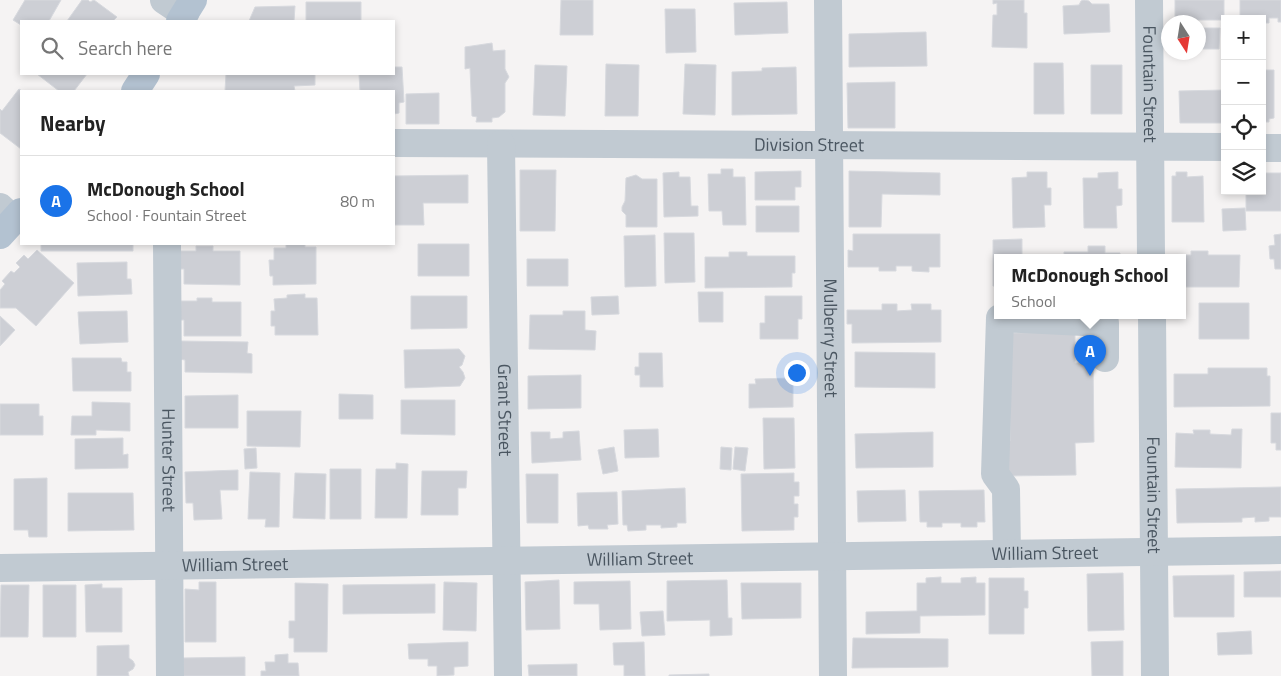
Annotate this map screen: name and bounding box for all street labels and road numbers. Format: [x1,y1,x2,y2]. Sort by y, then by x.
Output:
street label: Fountain Street [1136,25,1164,143]
street label: Division Street [754,131,865,158]
street label: Mulberry Street [817,278,845,398]
street label: Grant Street [491,363,519,457]
street label: Hunter Street [155,408,183,512]
street label: Fountain Street [1140,436,1168,554]
street label: William Street [991,539,1099,567]
street label: William Street [586,544,694,573]
street label: William Street [181,550,289,578]

